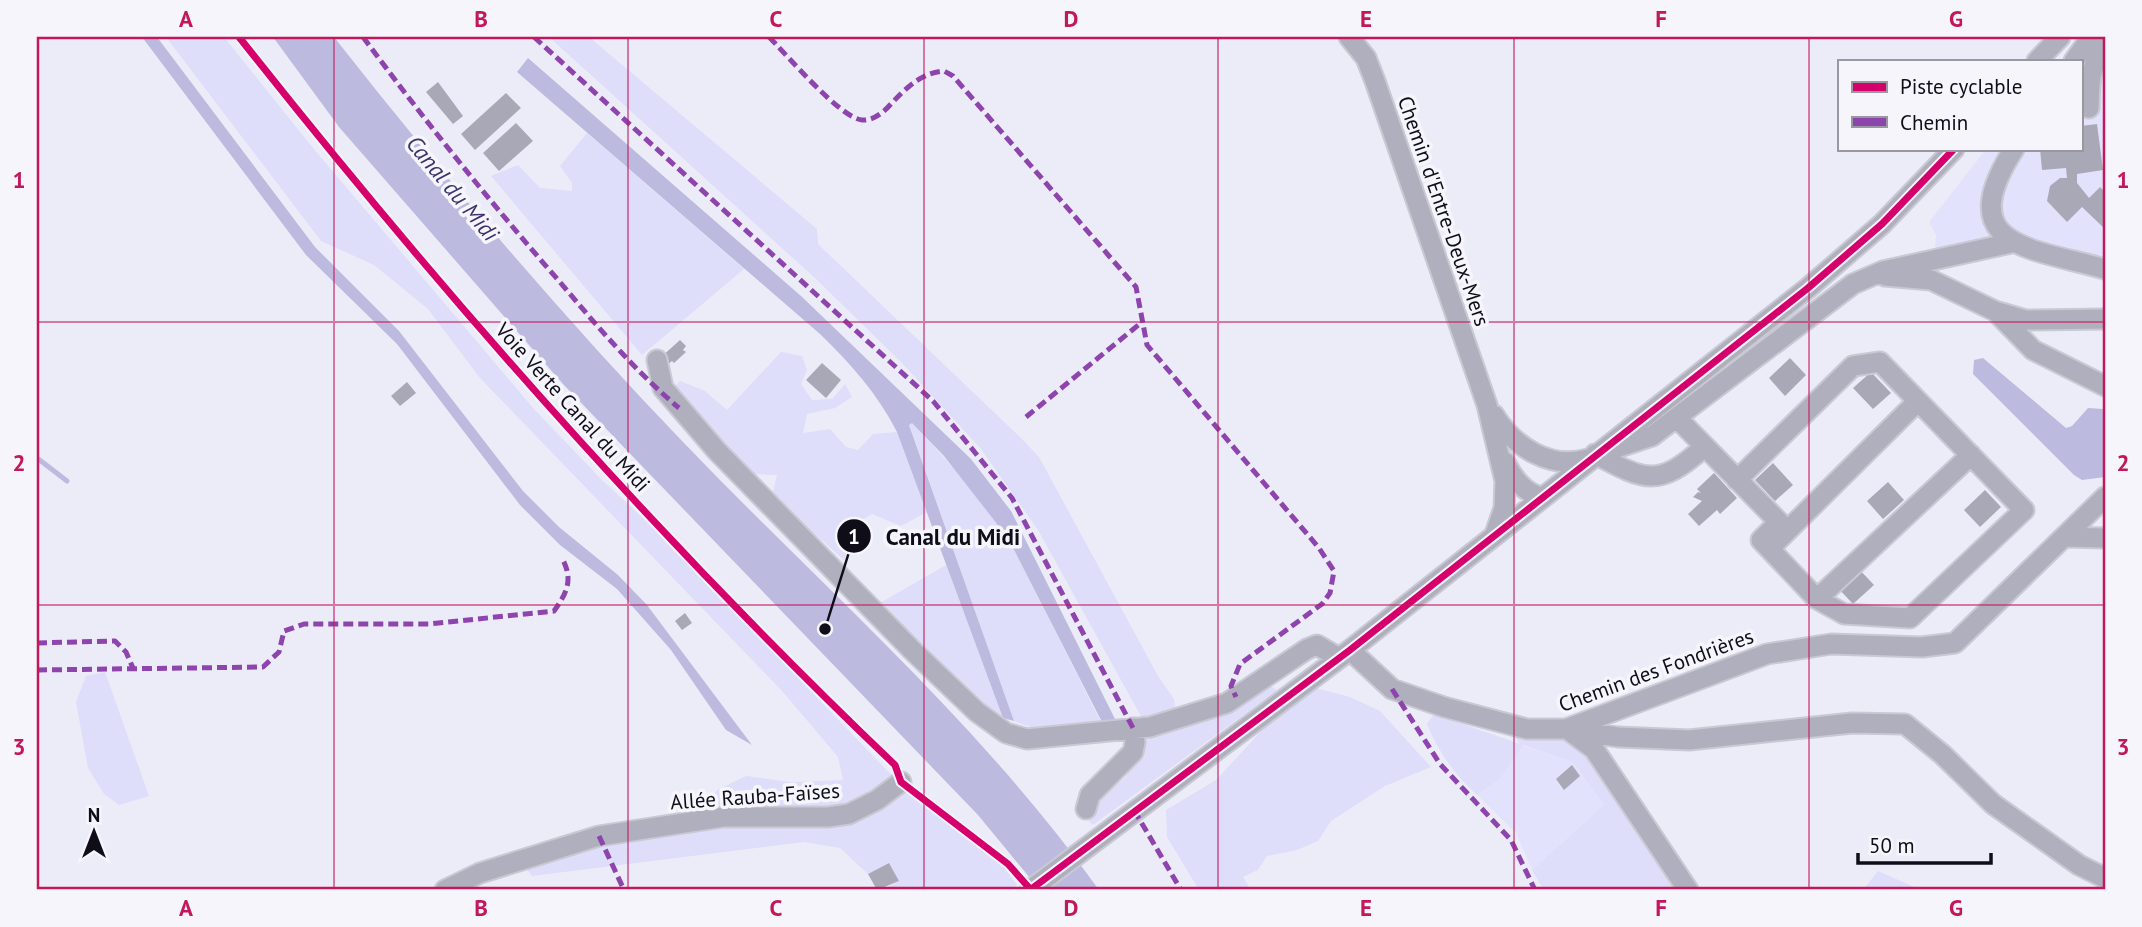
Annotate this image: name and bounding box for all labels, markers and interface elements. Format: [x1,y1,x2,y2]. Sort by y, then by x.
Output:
text: A [179,4,193,33]
text: B [474,4,488,33]
text: C [770,4,783,33]
text: D [1064,4,1078,33]
text: E [1360,4,1372,33]
text: F [1655,4,1667,33]
text: G [1949,4,1963,33]
legend [1838,60,2082,150]
text: Piste cyclable [1900,73,2022,100]
street label: Chemin d'Entre-Deux-Mers [1392,92,1496,330]
text: Chemin [1900,109,1968,136]
water label: Canal du Midi [400,129,506,248]
text: 1 [12,165,26,194]
text: 1 [2116,165,2130,194]
street label: Voie Verte Canal du Midi [489,316,656,497]
text: 2 [12,448,26,477]
text: 2 [2116,448,2130,477]
callout: Canal du Midi [837,514,1034,558]
text: Canal du Midi [886,522,1020,551]
text: 1 [848,523,860,550]
street label: Chemin des Fondrières [1555,622,1757,718]
text: 3 [12,732,26,761]
text: 3 [2116,732,2130,761]
street label: Allée Rauba-Faïses [669,777,841,815]
north arrow [60,797,130,867]
text: N [88,803,100,827]
scale bar [1858,822,1992,866]
text: 50 m [1869,832,1915,859]
text: A [179,893,193,922]
text: B [474,893,488,922]
text: C [770,893,783,922]
text: D [1064,893,1078,922]
text: E [1360,893,1372,922]
text: F [1655,893,1667,922]
text: G [1949,893,1963,922]

